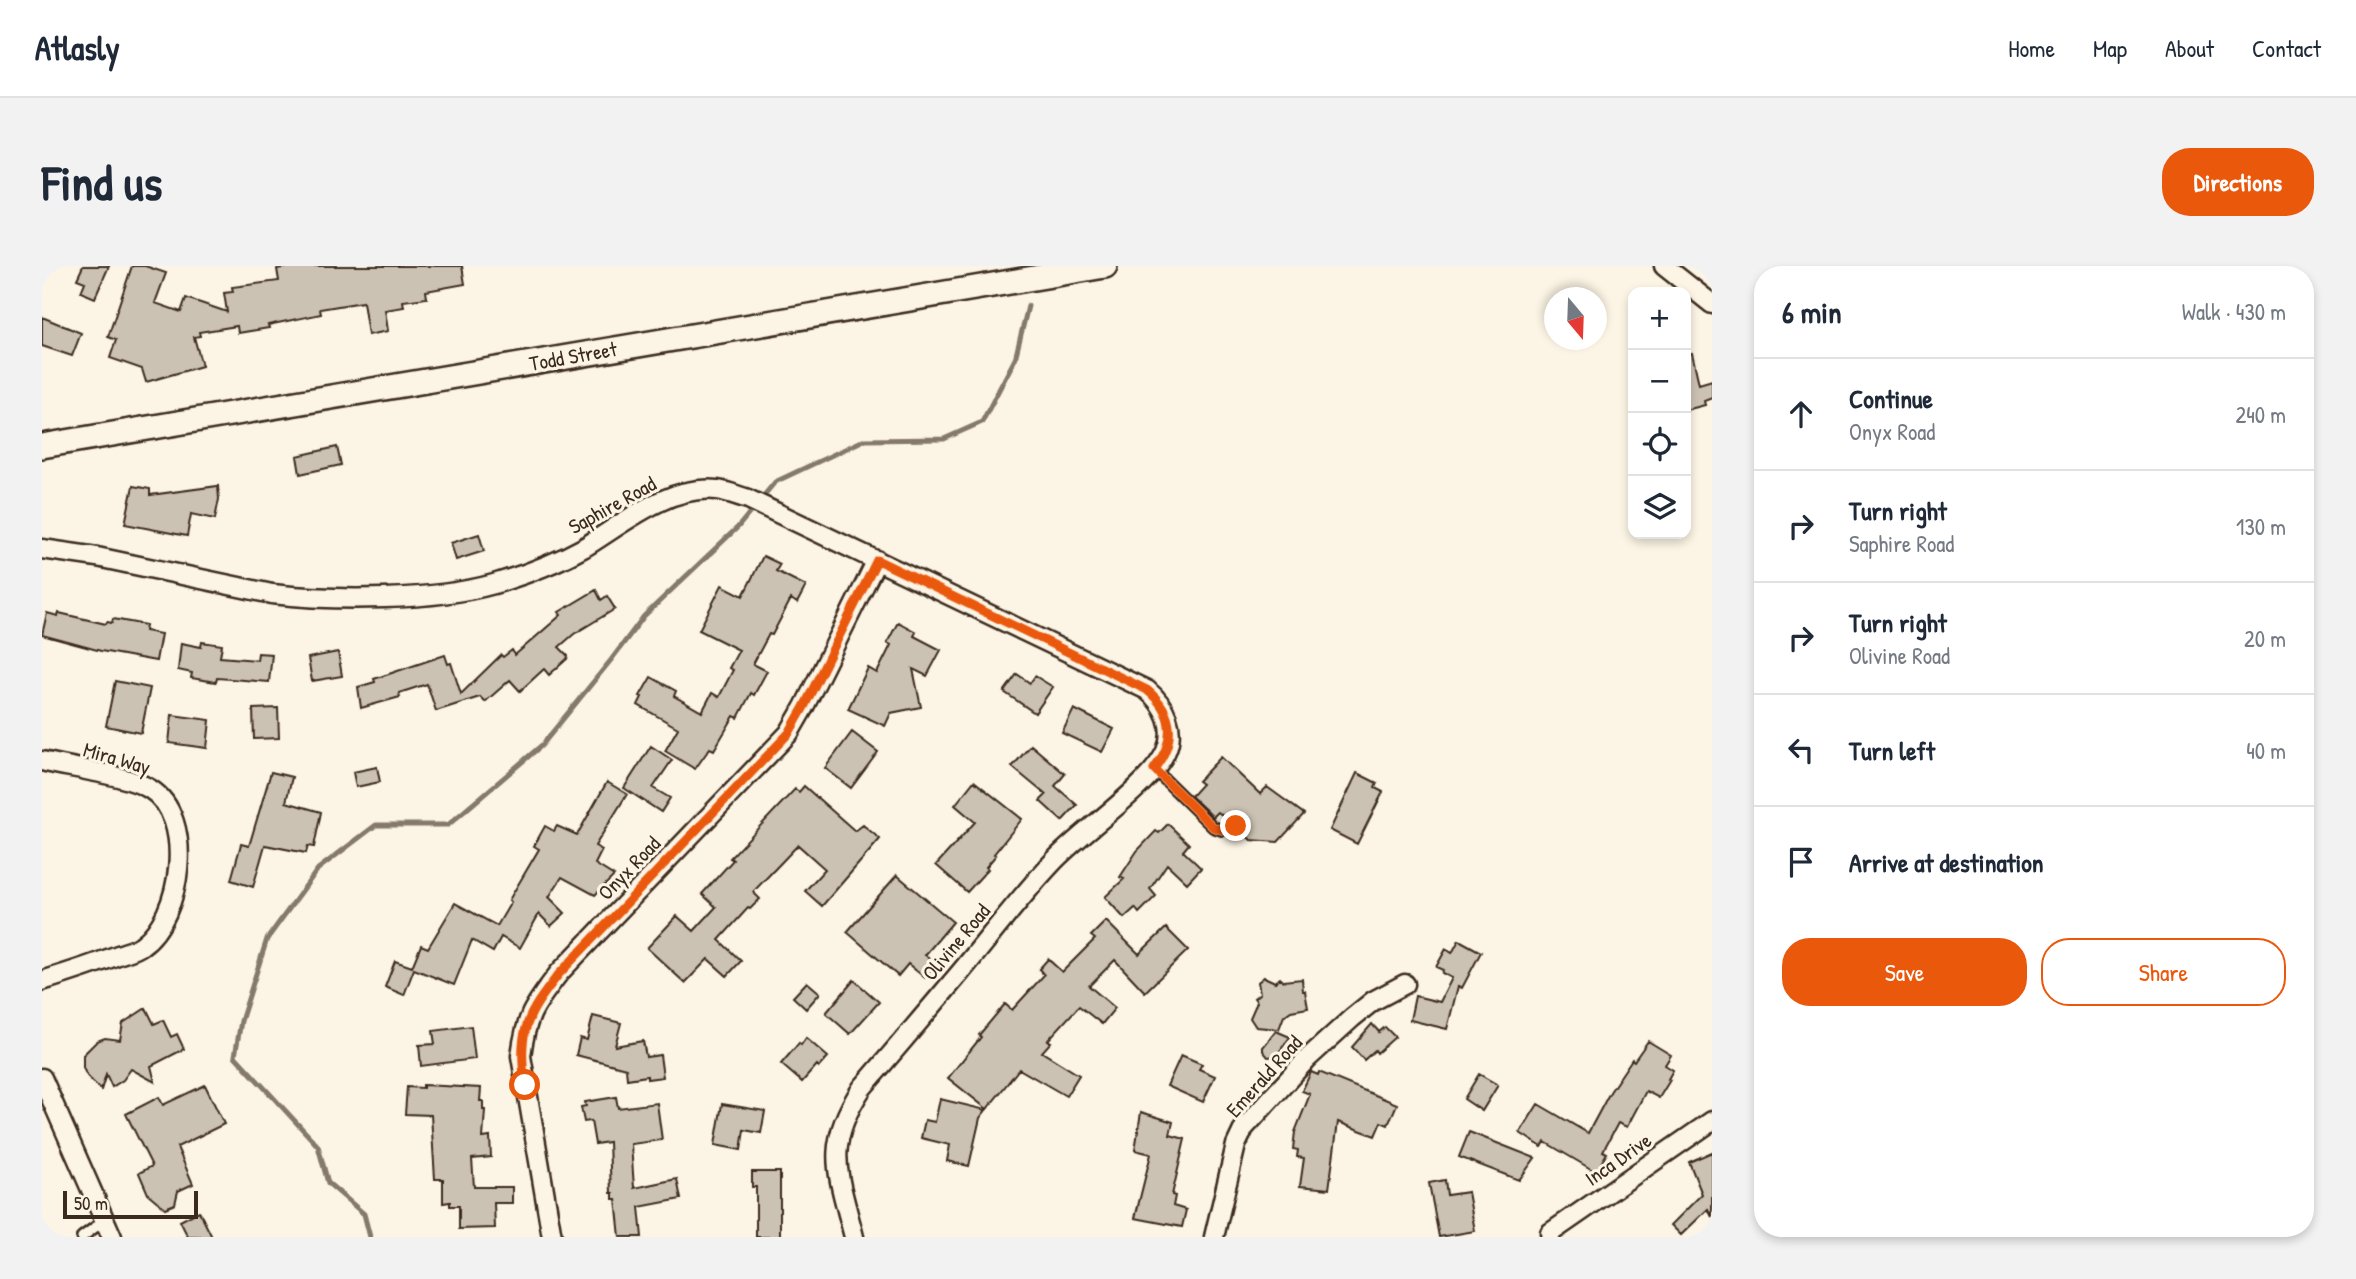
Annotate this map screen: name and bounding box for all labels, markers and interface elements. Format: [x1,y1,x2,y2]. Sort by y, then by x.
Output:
text: Atlasly [35,26,120,70]
text: Home [2008,32,2055,64]
text: Map [2093,32,2127,64]
text: About [2165,32,2214,64]
text: Contact [2252,32,2321,64]
button: Directions [2162,148,2314,216]
text: Find us [42,149,162,215]
north arrow [1544,287,1607,350]
map controls [1628,287,1691,539]
button: + [1628,287,1691,350]
text: 6 min [1782,292,1842,332]
text: Walk · 430 m [2182,296,2286,327]
street label: Todd Street [527,334,620,378]
button: − [1628,350,1691,413]
text: Continue [1849,381,1933,416]
icon: ahead [1782,395,1820,433]
text: 240 m [2235,399,2286,430]
button: locate [1628,413,1691,476]
text: Onyx Road [1849,416,1935,447]
street label: Saphire Road [563,469,661,541]
button: layers [1628,476,1691,539]
text: Turn right [1849,493,1947,528]
icon: right [1782,507,1820,545]
text: 130 m [2236,511,2286,542]
text: Saphire Road [1849,528,1954,559]
text: Turn right [1849,605,1947,640]
icon: right [1782,619,1820,657]
text: 20 m [2244,623,2286,654]
text: Olivine Road [1849,640,1950,671]
icon: left [1782,731,1820,769]
text: Turn left [1849,733,1935,768]
street label: Mira Way [80,735,154,781]
text: 40 m [2246,735,2286,766]
route end [1220,810,1251,841]
street label: Onyx Road [591,830,667,906]
icon: arrive [1782,843,1820,881]
text: Arrive at destination [1849,845,2044,880]
street label: Olivine Road [915,897,997,987]
button: Save [1782,938,2027,1006]
button: Share [2041,938,2286,1006]
street label: Emerald Road [1219,1029,1309,1123]
route start [509,1069,540,1100]
street label: Inca Drive [1579,1126,1657,1192]
scale bar [63,1188,198,1220]
text: 50 m [74,1190,108,1216]

